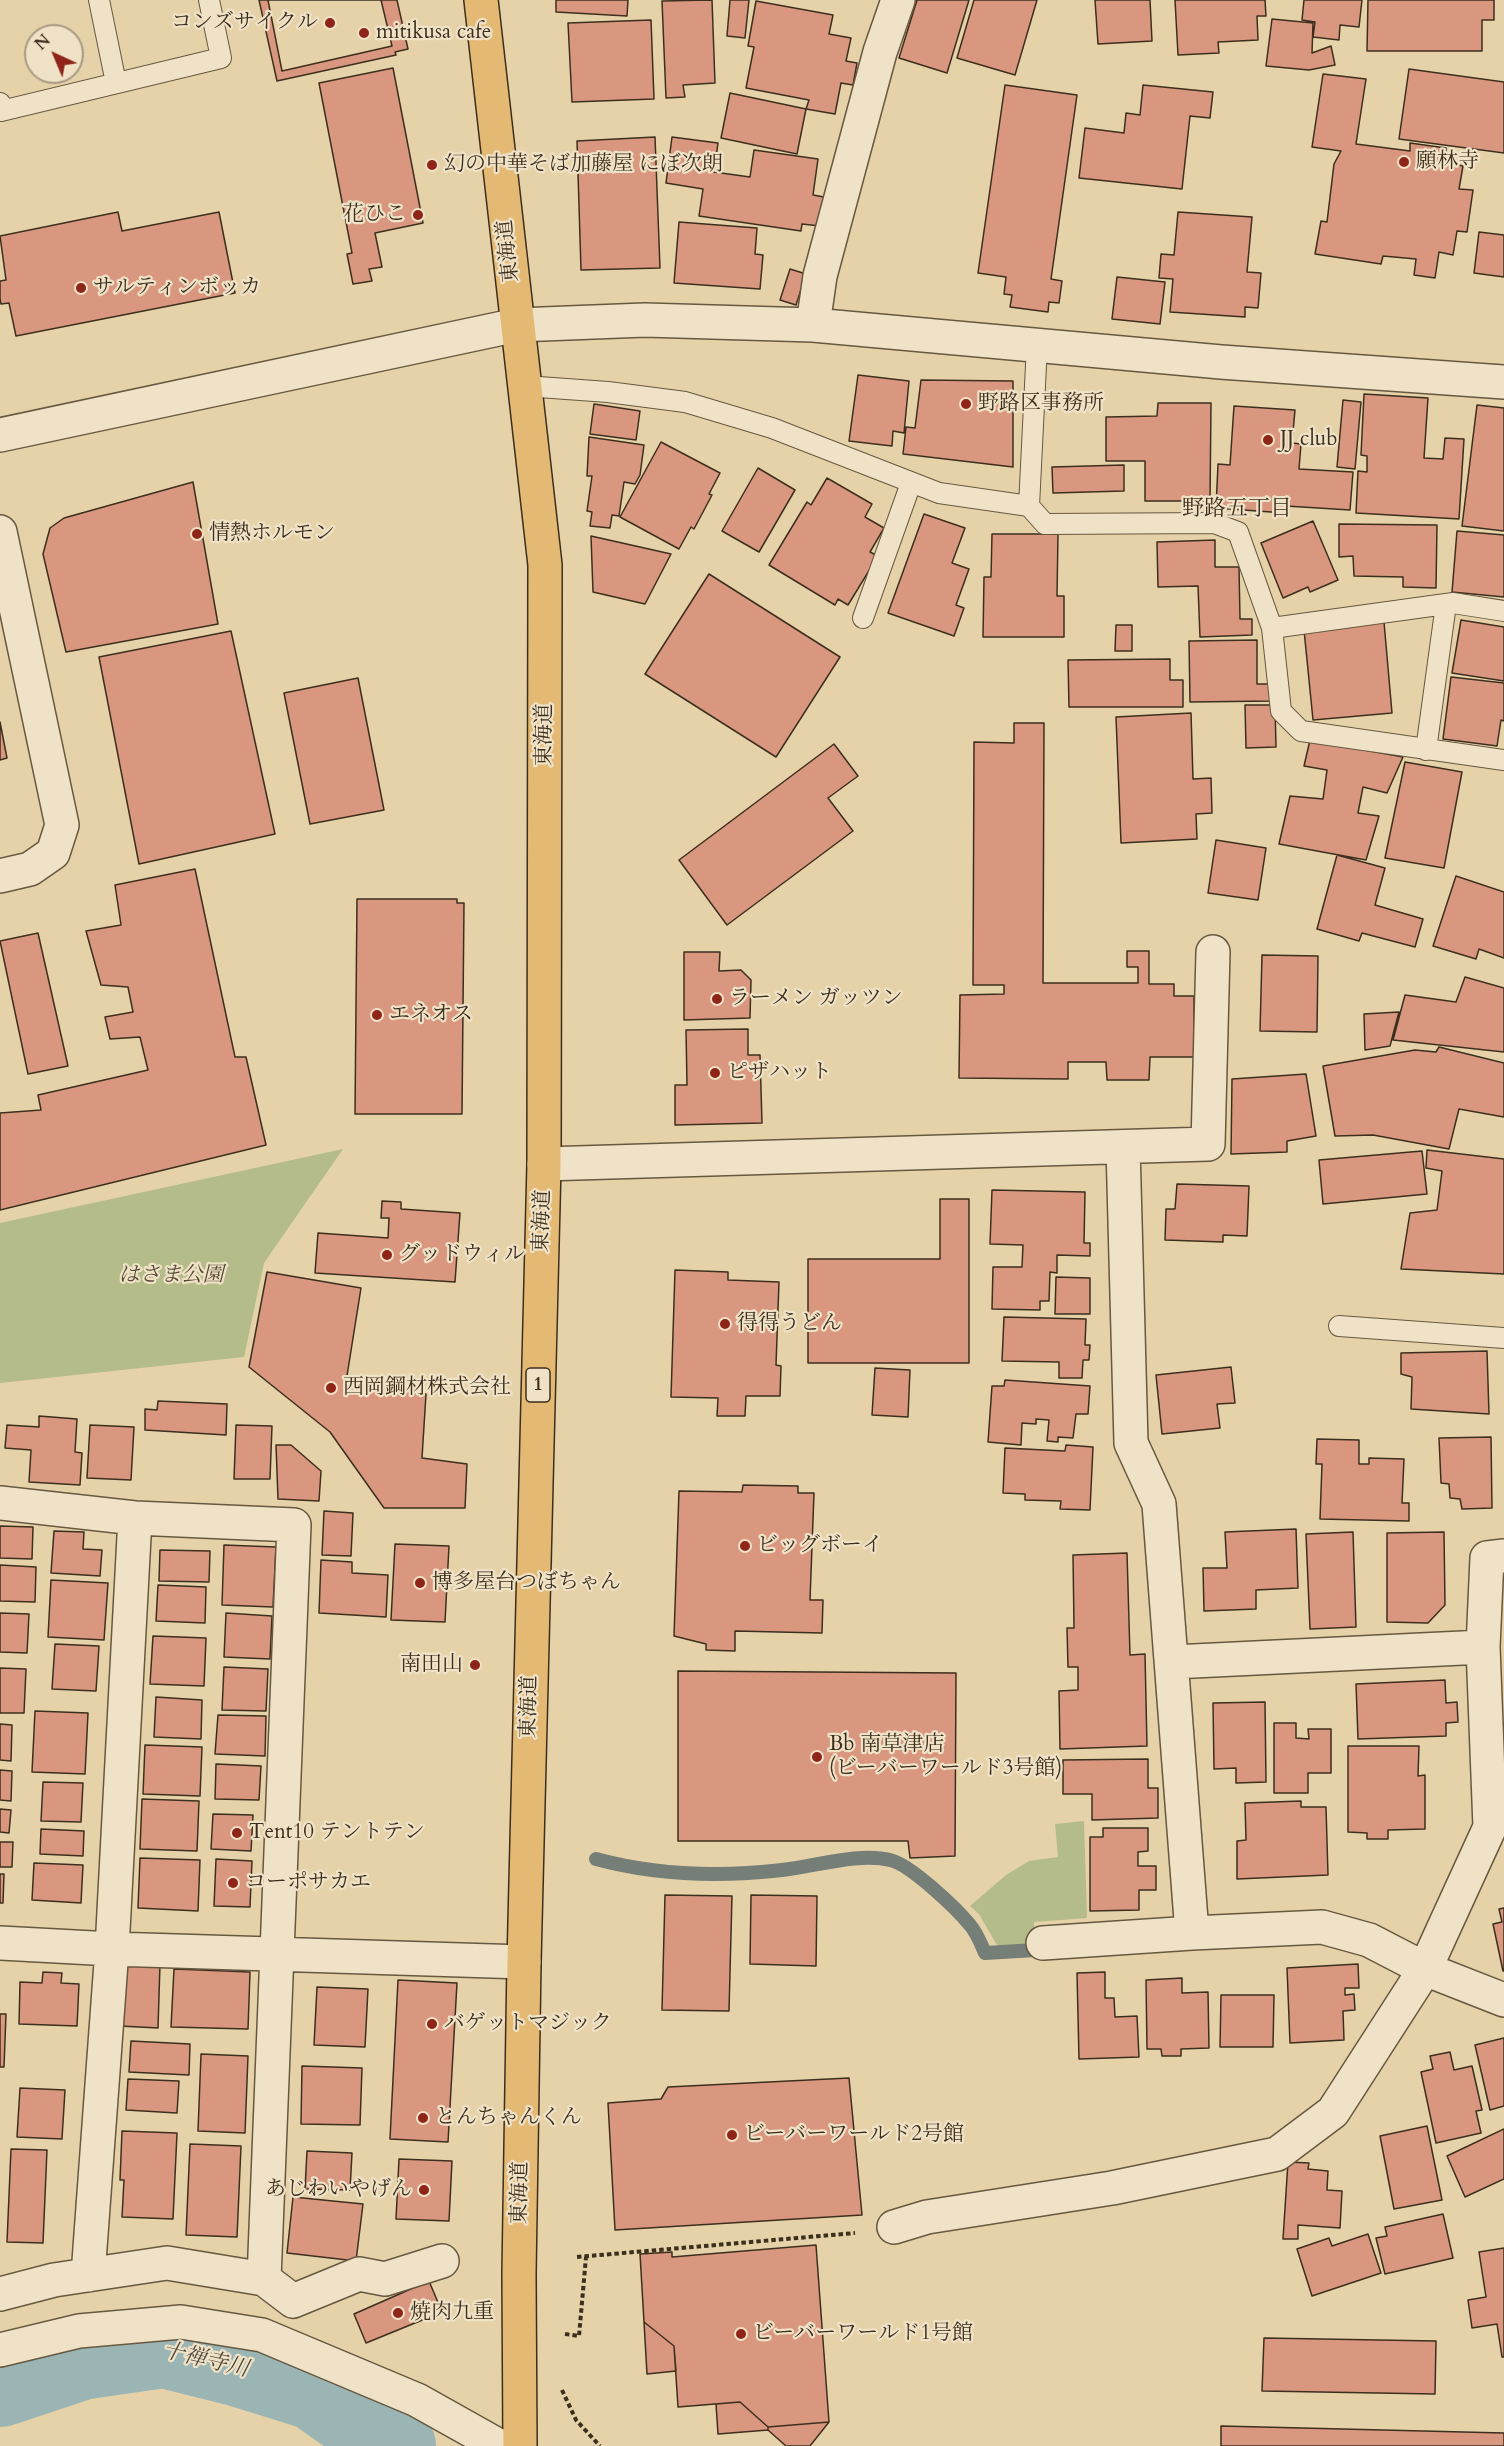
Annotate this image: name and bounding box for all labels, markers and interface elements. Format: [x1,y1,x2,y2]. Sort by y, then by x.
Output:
place label: コンズサイクル [171,10,318,36]
marker: コンズサイクル [323,16,337,30]
place label: mitikusa cafe [376,20,491,46]
north arrow [24,24,84,84]
marker: mitikusa cafe [357,26,371,40]
text: N [30,30,56,55]
place label: 願林寺 [1416,149,1479,175]
place label: 幻の中華そば加藤屋 にぼ次朗 [444,152,723,178]
marker: 願林寺 [1397,155,1411,169]
marker: 幻の中華そば加藤屋 にぼ次朗 [425,158,439,172]
place label: 花ひこ [343,202,406,228]
marker: 花ひこ [411,208,425,222]
street label: 東海道 [493,218,525,284]
place label: サルティンボッカ [93,275,261,301]
marker: サルティンボッカ [74,281,88,295]
place label: 野路区事務所 [978,391,1104,417]
marker: 野路区事務所 [959,397,973,411]
place label: JJ club [1280,427,1338,453]
marker: JJ club [1261,433,1275,447]
district label: 野路五丁目 [1182,497,1292,523]
place label: 情熱ホルモン [209,521,335,547]
marker: 情熱ホルモン [190,527,204,541]
street label: 東海道 [532,704,558,766]
place label: ラーメン ガッツン [729,986,903,1012]
marker: ラーメン ガッツン [710,992,724,1006]
place label: エネオス [389,1002,473,1028]
marker: エネオス [370,1008,384,1022]
place label: ピザハット [727,1060,832,1086]
marker: ピザハット [708,1066,722,1080]
street label: 東海道 [529,1189,557,1253]
place label: グッドウィル [399,1242,525,1268]
marker: グッドウィル [380,1248,394,1262]
park label: はさま公園 [119,1263,223,1289]
place label: 得得うどん [737,1311,842,1337]
marker: 得得うどん [718,1317,732,1331]
road number: 1 [526,1368,550,1402]
place label: 西岡鋼材株式会社 [343,1375,511,1401]
marker: 西岡鋼材株式会社 [324,1381,338,1395]
place label: ビッグボーイ [757,1533,883,1559]
marker: ビッグボーイ [738,1539,752,1553]
place label: 博多屋台つぼちゃん [432,1570,621,1596]
marker: 博多屋台つぼちゃん [413,1576,427,1590]
place label: 南田山 [400,1652,463,1678]
marker: 南田山 [468,1658,482,1672]
street label: 東海道 [517,1675,543,1739]
place label: Bb 南草津店 (ビーバーワールド3号館) [829,1732,1062,1782]
marker: Bb 南草津店 (ビーバーワールド3号館) [810,1750,824,1764]
place label: Tent10 テントテン [249,1820,425,1846]
marker: Tent10 テントテン [230,1826,244,1840]
place label: コーポサカエ [245,1870,371,1896]
marker: コーポサカエ [226,1876,240,1890]
place label: バゲットマジック [444,2011,612,2037]
marker: バゲットマジック [425,2017,439,2031]
place label: とんちゃんくん [435,2105,582,2131]
marker: とんちゃんくん [416,2111,430,2125]
place label: ビーバーワールド2号館 [744,2122,964,2148]
marker: ビーバーワールド2号館 [725,2128,739,2142]
street label: 東海道 [508,2161,534,2225]
place label: あじわいやげん [265,2177,412,2203]
marker: あじわいやげん [417,2183,431,2197]
place label: 焼肉九重 [410,2300,494,2326]
marker: 焼肉九重 [391,2306,405,2320]
place label: ビーバーワールド1号館 [753,2321,973,2347]
marker: ビーバーワールド1号館 [734,2327,748,2341]
water label: 十禅寺川 [159,2338,251,2384]

